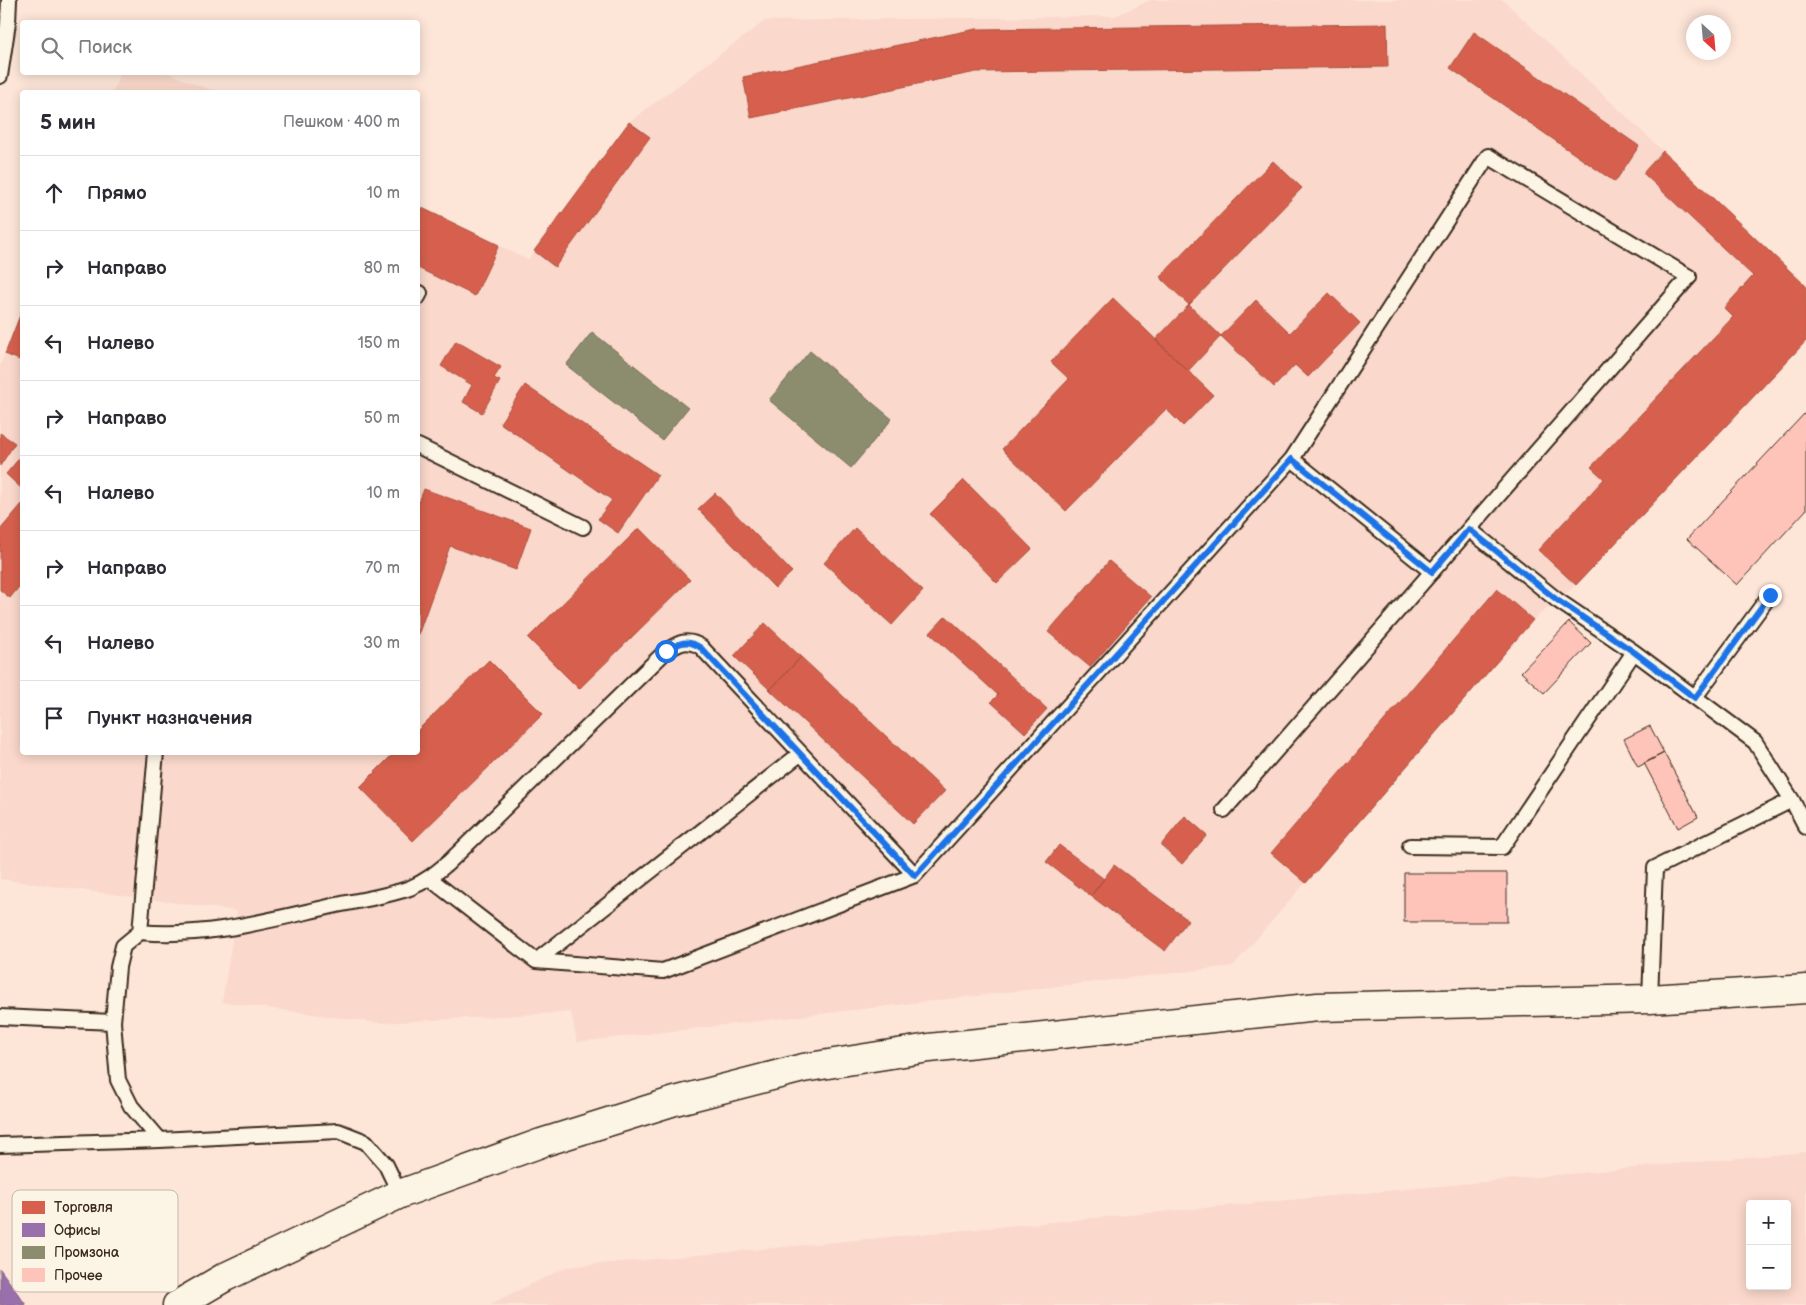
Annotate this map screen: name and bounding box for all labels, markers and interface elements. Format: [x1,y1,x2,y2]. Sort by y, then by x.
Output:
north arrow [1686,15,1731,60]
search box [20,20,420,75]
icon: search [38,34,66,62]
text: Поиск [78,36,132,59]
text: 5 мин [40,110,96,135]
text: Пешком · 400 m [283,113,400,132]
icon: ahead [40,179,68,207]
text: Прямо [87,182,147,205]
text: 10 m [367,184,400,203]
icon: right [40,254,68,282]
text: Направо [87,257,167,280]
text: 80 m [364,259,400,278]
icon: left [40,329,68,357]
text: Налево [87,332,154,355]
text: 150 m [358,334,400,353]
icon: right [40,404,68,432]
text: Направо [87,407,167,430]
text: 50 m [364,409,400,428]
icon: left [40,479,68,507]
text: Налево [87,482,154,505]
text: 10 m [367,484,400,503]
icon: right [40,554,68,582]
text: Направо [87,557,167,580]
text: 70 m [365,559,400,578]
route end [1759,584,1782,607]
icon: left [40,629,68,657]
text: Налево [87,632,154,655]
text: 30 m [363,634,400,653]
route start [655,640,678,663]
icon: arrive [40,704,68,732]
text: Пункт назначения [87,707,252,730]
legend [12,1190,178,1292]
text: Торговля [54,1199,113,1216]
map controls [1746,1200,1791,1290]
button: + [1746,1200,1791,1245]
text: Офисы [54,1222,101,1239]
text: Промзона [54,1244,120,1261]
button: − [1746,1245,1791,1290]
text: Прочее [54,1267,103,1284]

